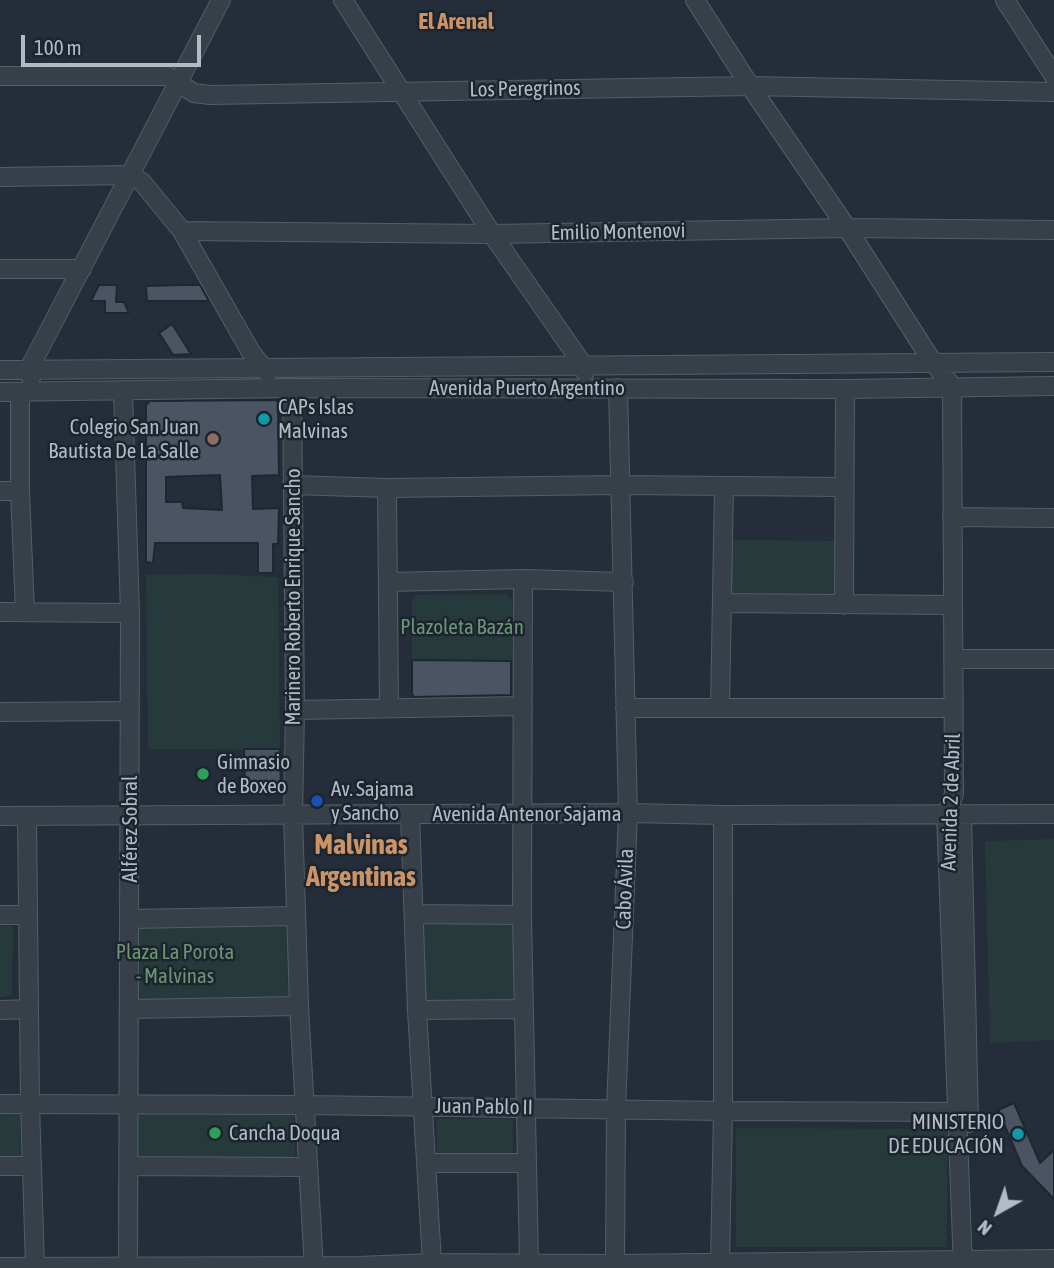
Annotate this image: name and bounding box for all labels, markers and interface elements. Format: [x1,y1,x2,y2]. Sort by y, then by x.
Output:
district label: El Arenal [418,8,494,36]
scale bar [24,21,205,65]
text: 100 m [34,35,82,59]
street label: Los Peregrinos [469,75,581,103]
street label: Emilio Montenovi [550,218,686,246]
street label: Avenida Puerto Argentino [429,375,625,401]
place label: CAPs Islas Malvinas [278,394,354,444]
marker: CAPs Islas Malvinas [256,411,272,427]
place label: Colegio San Juan Bautista De La Salle [48,414,199,464]
marker: Colegio San Juan Bautista De La Salle [205,431,221,447]
street label: Marinero Roberto Enrique Sancho [280,468,306,726]
park label: Plazoleta Bazán [400,614,524,640]
street label: Avenida 2 de Abril [936,733,966,871]
place label: Gimnasio de Boxeo [217,749,290,799]
marker: Gimnasio de Boxeo [195,766,211,782]
street label: Alférez Sobral [117,775,143,883]
place label: Av. Sajama y Sancho [331,776,414,826]
marker: Av. Sajama y Sancho [309,793,325,809]
street label: Avenida Antenor Sajama [433,801,621,827]
district label: Malvinas Argentinas [306,828,416,894]
street label: Cabo Ávila [611,848,639,930]
park label: Plaza La Porota - Malvinas [116,939,234,989]
street label: Juan Pablo II [435,1094,533,1120]
place label: MINISTERIO DE EDUCACIÓN [888,1109,1004,1159]
place label: Cancha Doqua [229,1120,340,1146]
marker: Cancha Doqua [207,1125,223,1141]
marker: MINISTERIO DE EDUCACIÓN [1010,1126,1026,1142]
north arrow [963,1177,1033,1247]
text: N [973,1216,996,1240]

